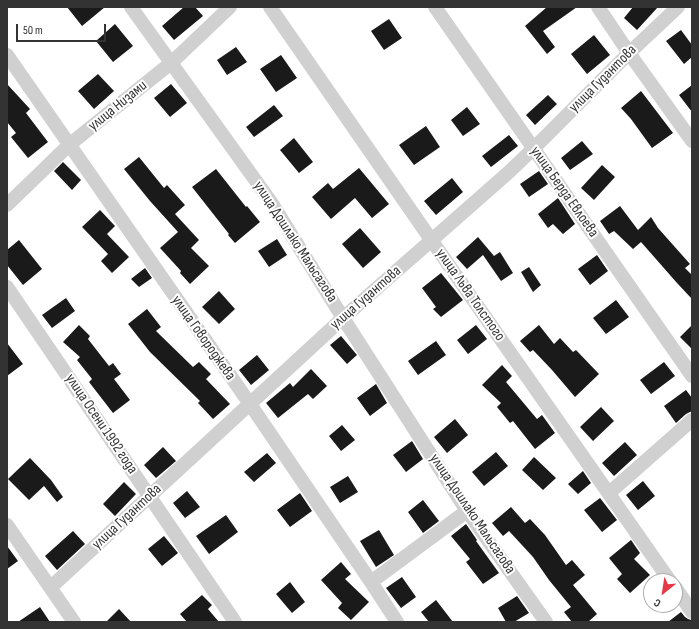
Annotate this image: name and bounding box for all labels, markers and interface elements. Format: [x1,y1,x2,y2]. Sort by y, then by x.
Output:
scale bar [18,16,108,42]
text: 50 m [23,23,43,38]
street label: улица Гудантова [566,42,640,116]
street label: улица Низами [85,77,151,135]
street label: улица Берда Евлоева [526,143,602,241]
street label: улица Дошлако Мальсагова [249,178,341,306]
street label: улица Льва Толстого [432,245,508,345]
street label: улица Гудантова [327,262,405,334]
street label: улица Говороджева [167,292,239,384]
street label: улица Осени 1992 года [61,371,141,477]
street label: улица Дошлако Мальсагова [425,451,519,577]
street label: улица Гудантова [89,480,165,554]
north arrow [643,573,683,613]
text: С [652,596,663,610]

